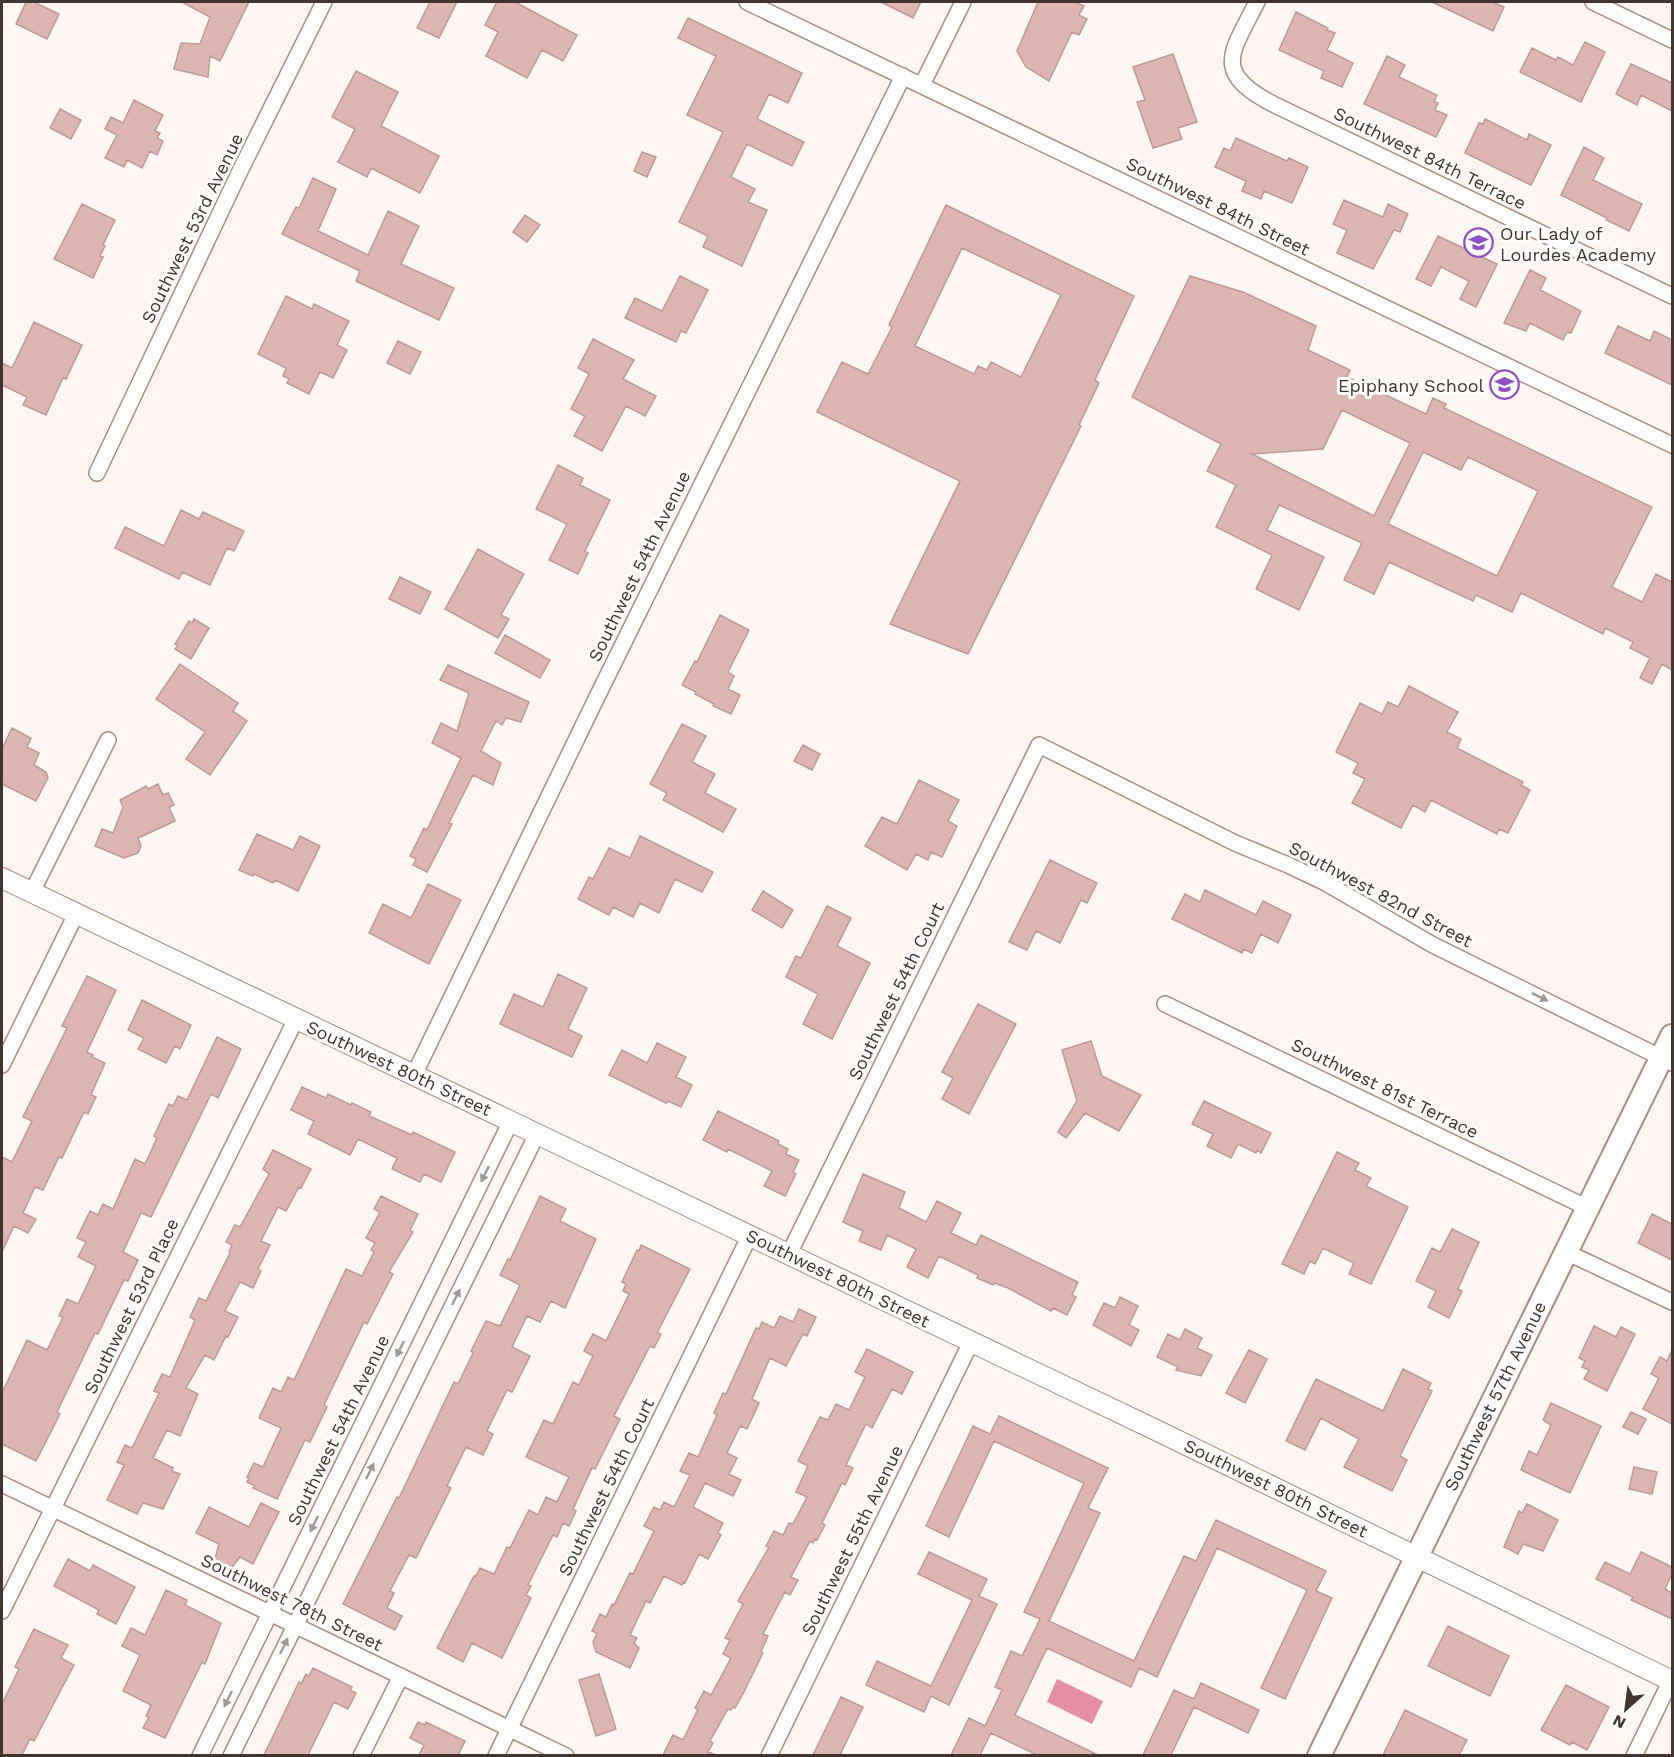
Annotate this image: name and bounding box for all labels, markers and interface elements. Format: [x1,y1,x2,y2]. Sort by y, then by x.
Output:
street label: Southwest 84th Terrace [1331,102,1529,214]
street label: Southwest 53rd Avenue [137,130,247,326]
street label: Southwest 84th Street [1123,152,1314,260]
place label: Our Lady of Lourdes Academy [1500,223,1657,265]
school or university icon: Our Lady of Lourdes Academy [1463,227,1495,259]
school or university icon: Epiphany School [1489,369,1521,401]
place label: Epiphany School [1338,375,1484,396]
street label: Southwest 54th Avenue [584,467,694,665]
street label: Southwest 82nd Street [1286,837,1477,952]
street label: Southwest 54th Court [844,898,948,1083]
one-way arrow [1531,993,1548,1002]
street label: Southwest 80th Street [303,1016,495,1120]
street label: Southwest 81st Terrace [1288,1034,1482,1142]
one-way arrow [481,1165,491,1183]
street label: Southwest 53rd Place [79,1215,183,1397]
street label: Southwest 80th Street [743,1224,934,1332]
one-way arrow [452,1288,461,1305]
street label: Southwest 57th Avenue [1440,1298,1550,1494]
street label: Southwest 54th Avenue [283,1331,393,1529]
one-way arrow [395,1341,404,1358]
street label: Southwest 54th Court [554,1394,658,1579]
street label: Southwest 80th Street [1181,1434,1372,1542]
street label: Southwest 55th Avenue [797,1441,907,1639]
one-way arrow [366,1463,375,1480]
one-way arrow [309,1516,318,1533]
street label: Southwest 78th Street [198,1549,387,1655]
one-way arrow [279,1638,289,1655]
north arrow [1596,1679,1656,1739]
one-way arrow [223,1691,232,1708]
text: N [1609,1711,1629,1733]

